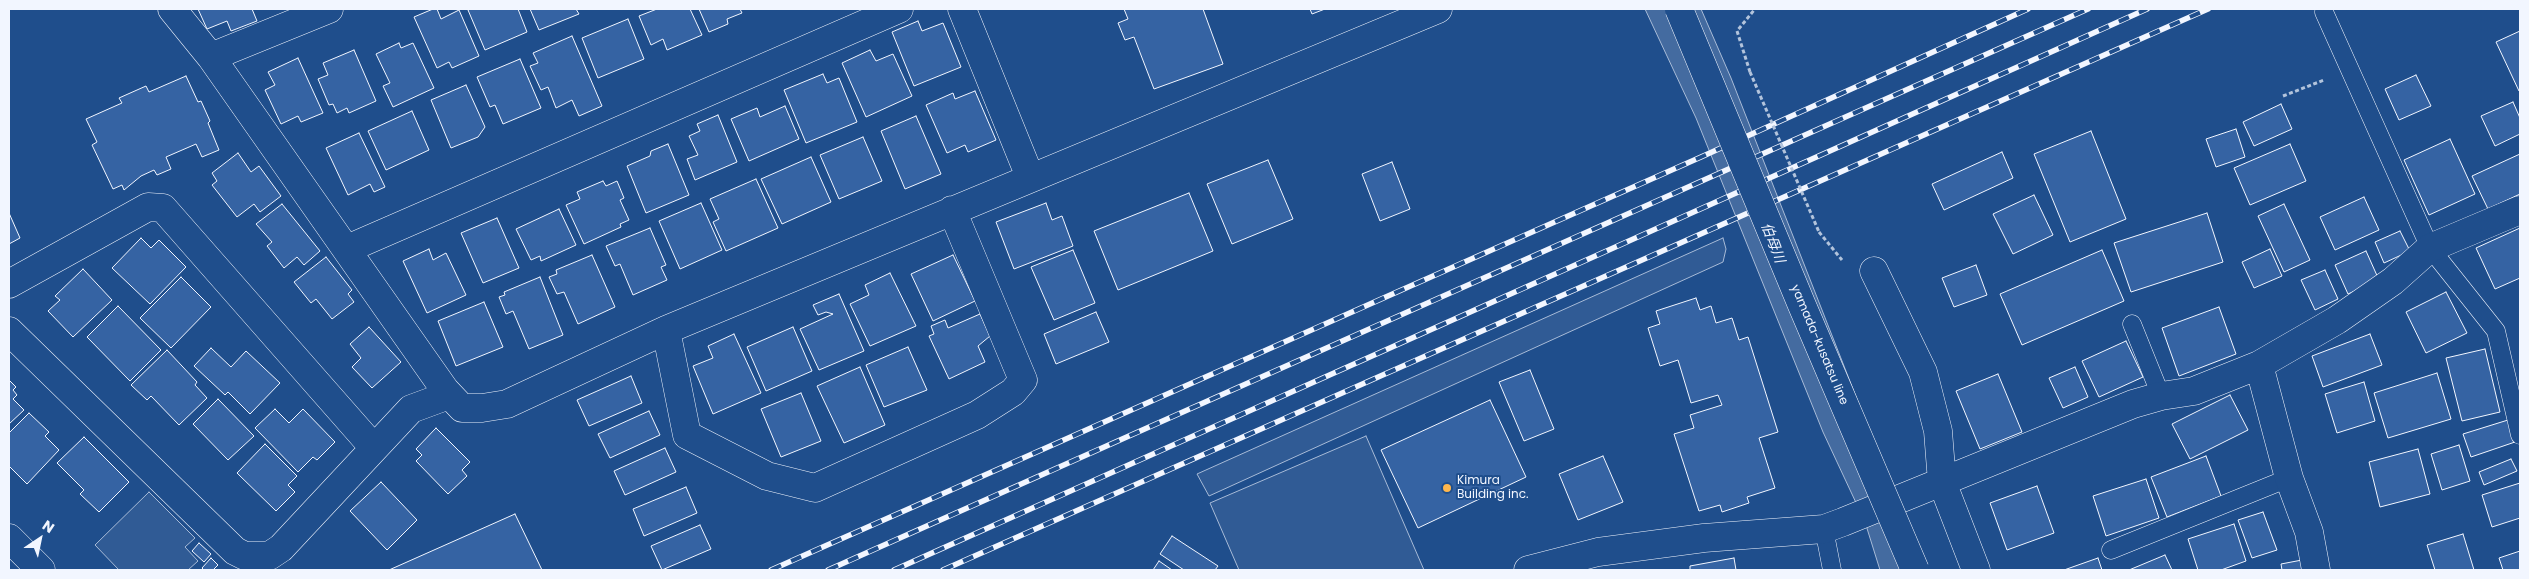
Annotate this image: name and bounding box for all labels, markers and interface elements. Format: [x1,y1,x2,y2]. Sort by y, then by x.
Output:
water label: 伯母川 [1757,220,1787,266]
street label: yamada-kusatsu line [1787,283,1851,407]
place label: Kimura Building inc. [1457,474,1528,502]
marker: Kimura Building inc. [1441,482,1453,494]
north arrow [15,514,65,564]
text: N [38,515,58,538]

